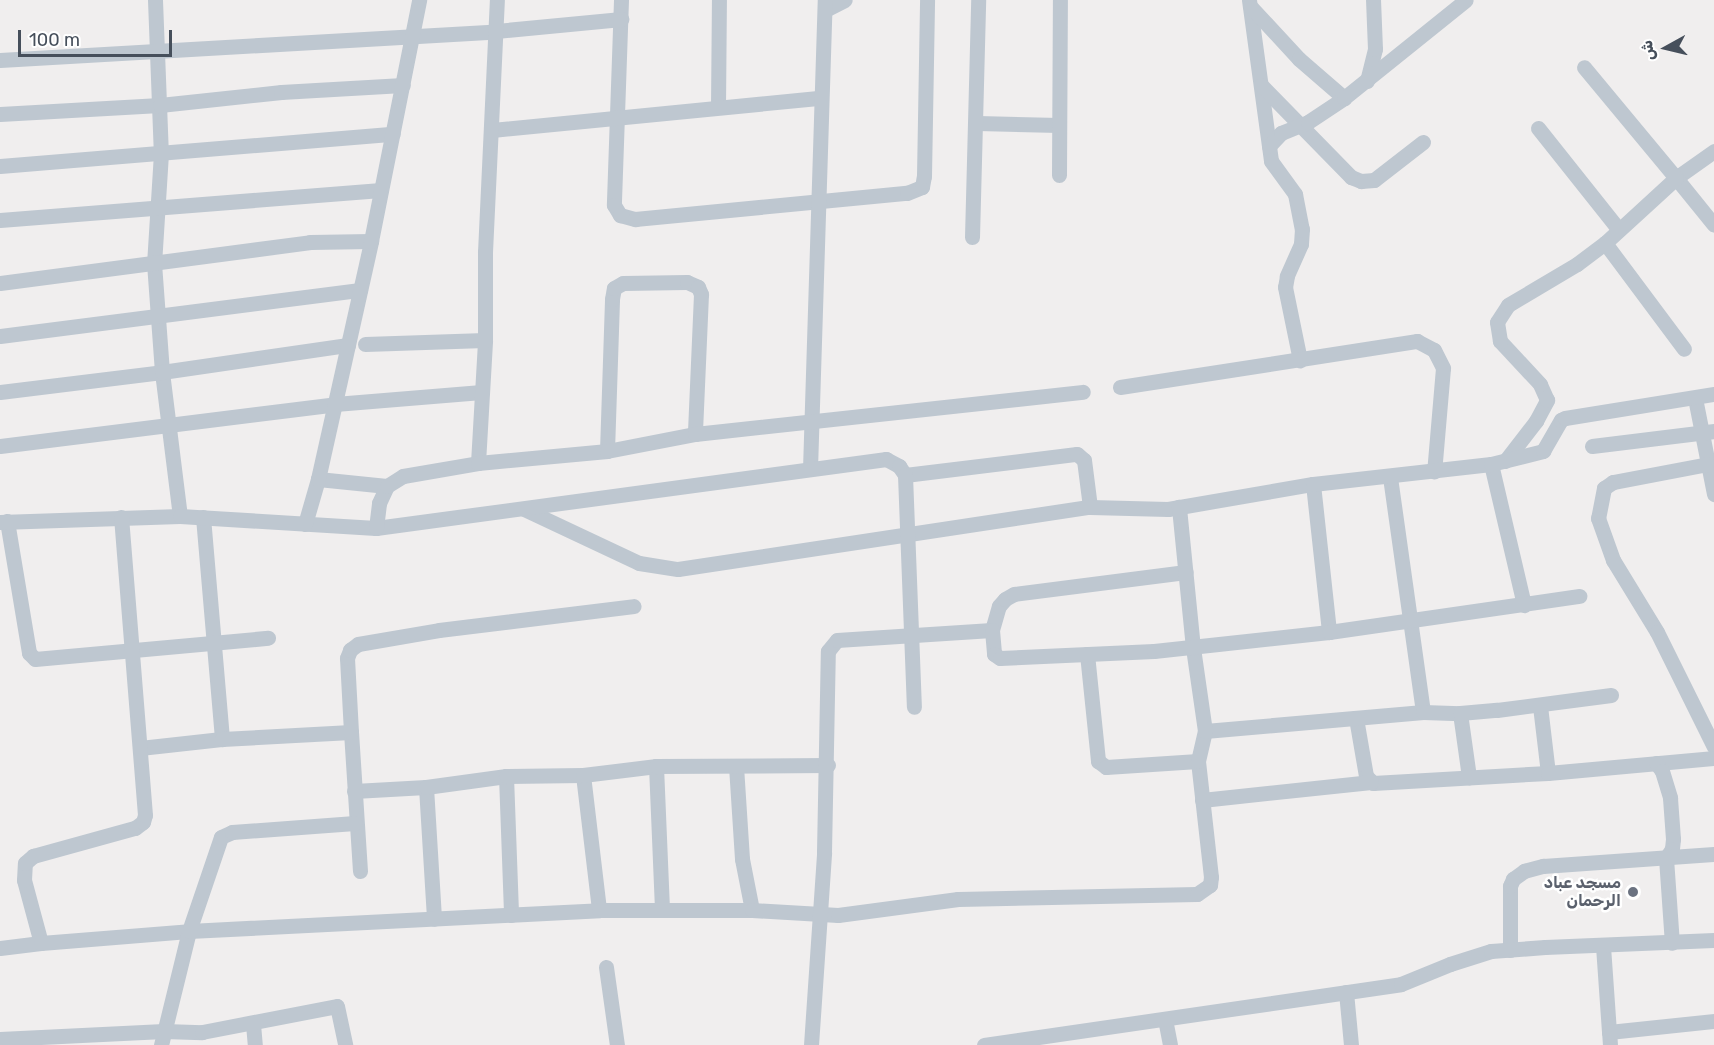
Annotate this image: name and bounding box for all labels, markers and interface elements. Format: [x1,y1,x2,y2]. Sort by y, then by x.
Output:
scale bar [21,18,176,56]
north arrow [1636,18,1696,78]
text: 100 m [29,29,80,51]
text: ش [1637,39,1658,62]
place label: مسجد عباد الرحمان [1544,873,1621,911]
marker: مسجد عباد الرحمان [1626,885,1640,899]

